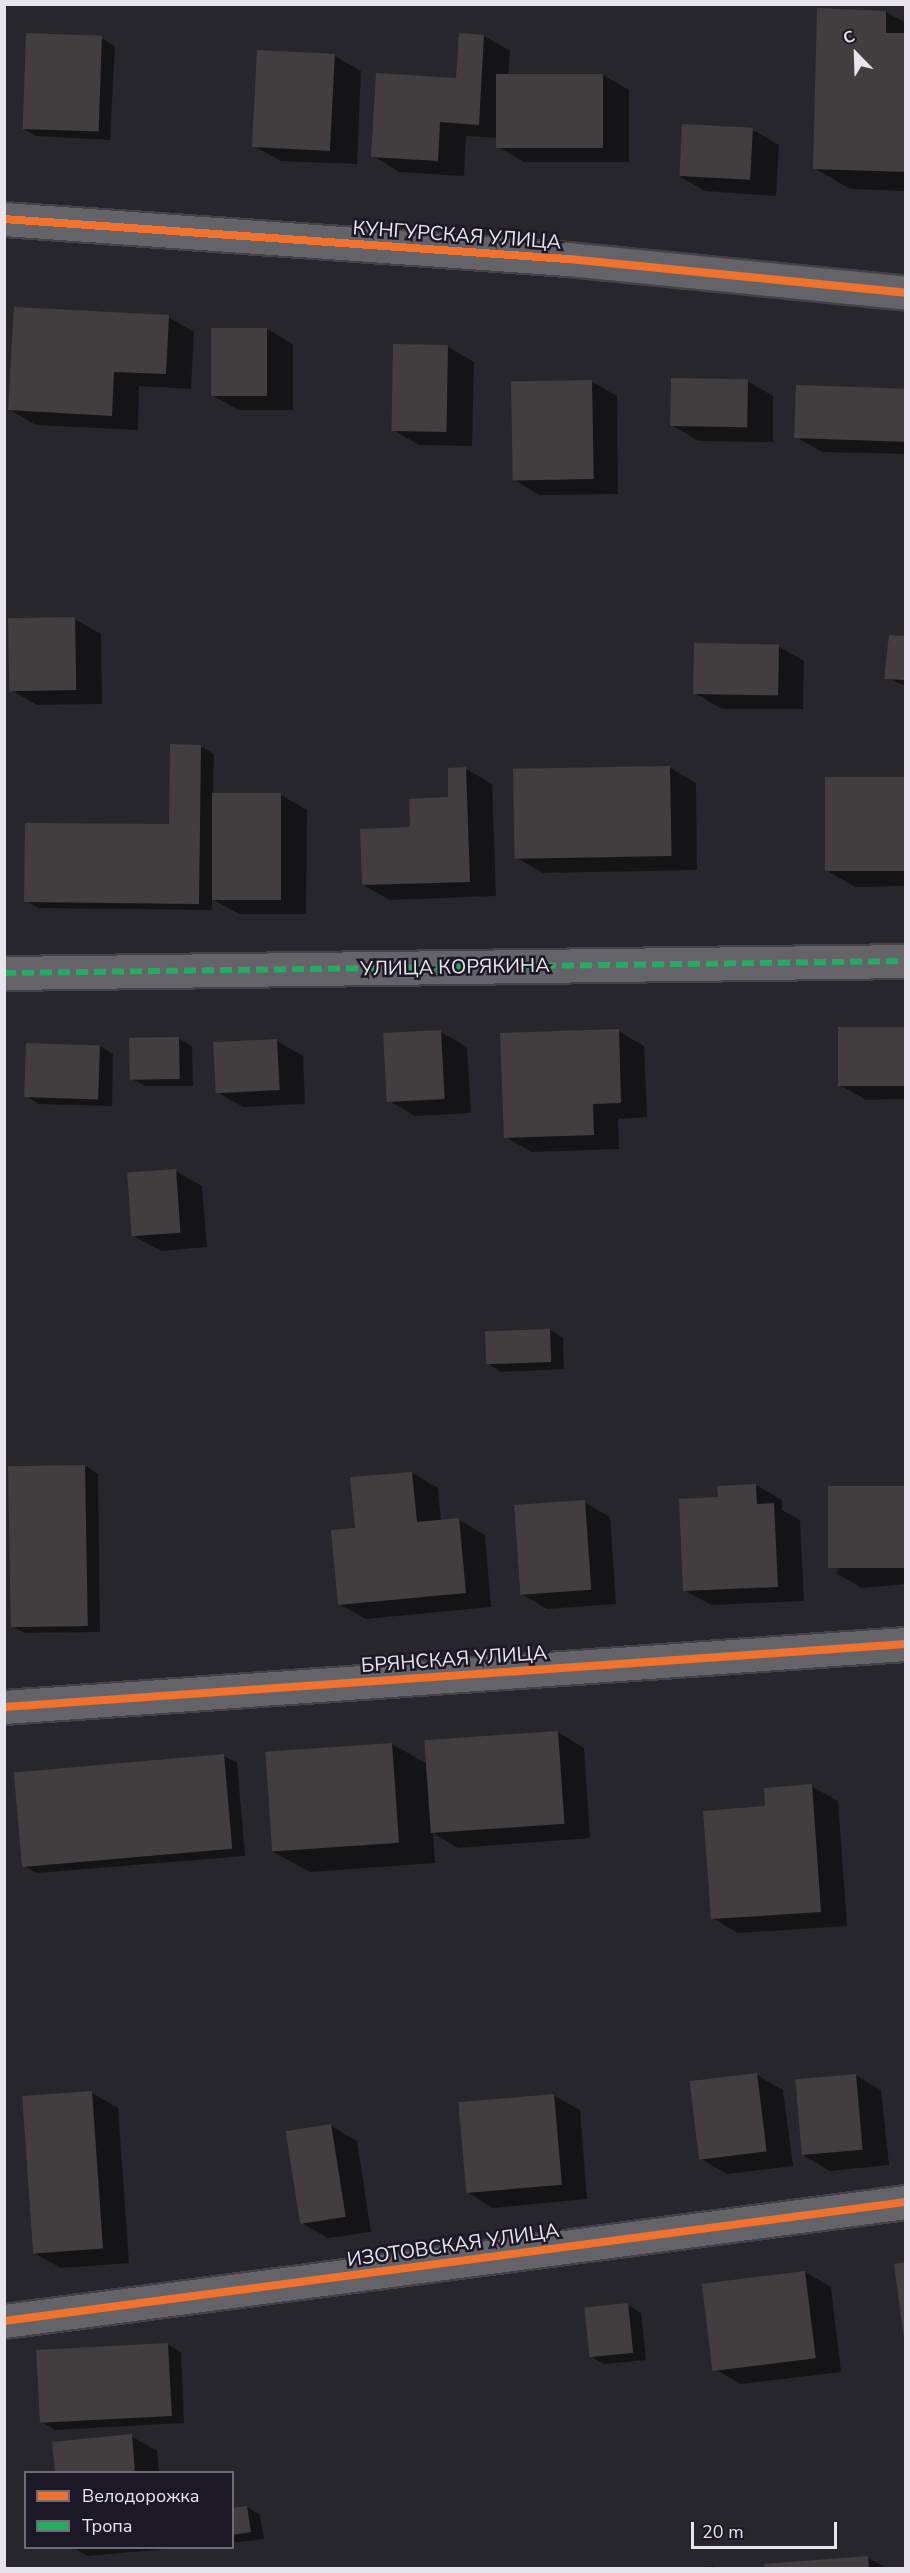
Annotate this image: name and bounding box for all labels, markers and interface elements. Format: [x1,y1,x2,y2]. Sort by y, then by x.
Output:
north arrow [826,24,886,84]
text: С [840,25,858,50]
street label: КУНГУРСКАЯ УЛИЦА [352,216,562,254]
street label: УЛИЦА КОРЯКИНА [360,953,550,981]
street label: БРЯНСКАЯ УЛИЦА [360,1641,548,1677]
street label: ИЗОТОВСКАЯ УЛИЦА [345,2218,561,2272]
legend [24,2471,234,2549]
text: Велодорожка [82,2484,199,2508]
scale bar [694,2510,840,2548]
text: Тропа [82,2514,133,2538]
text: 20 m [702,2520,744,2544]

